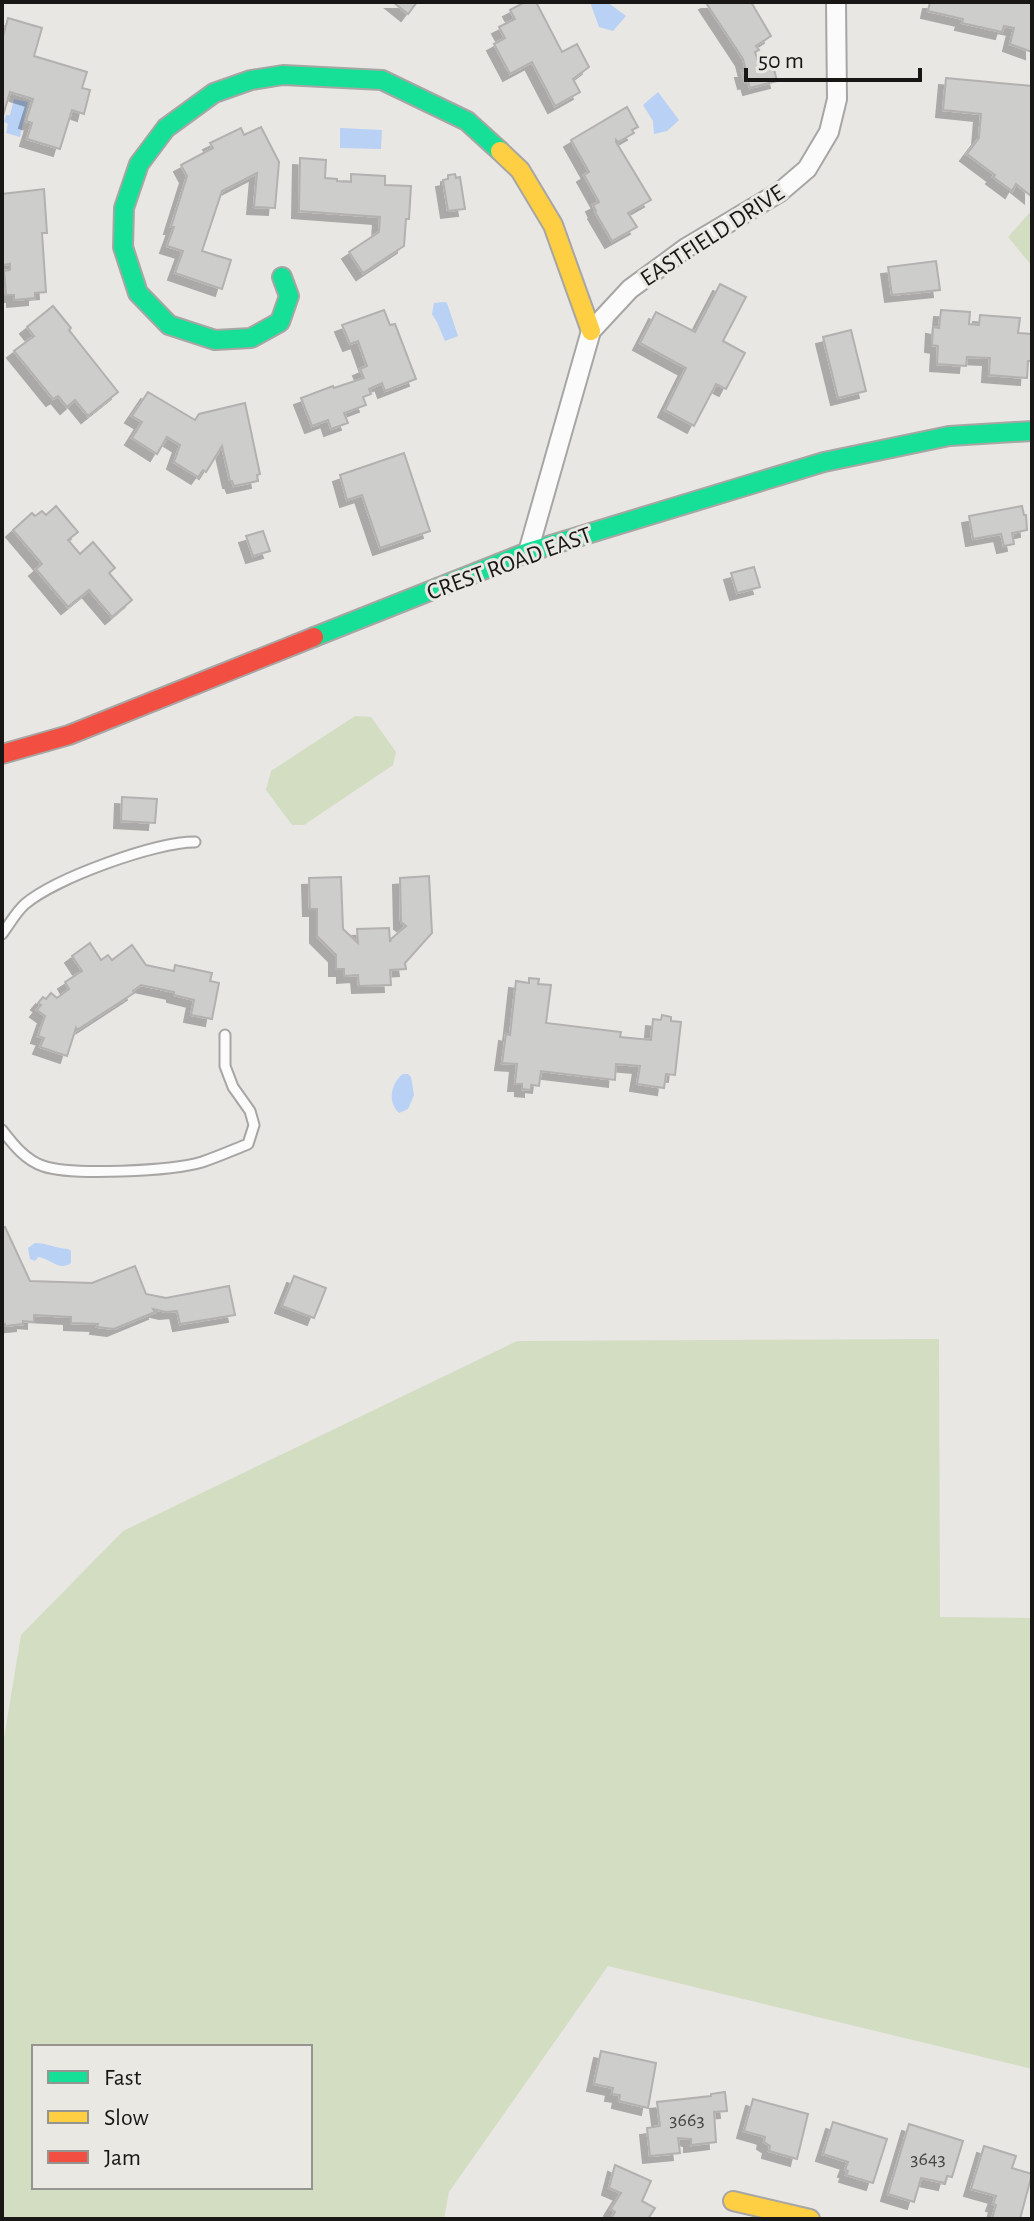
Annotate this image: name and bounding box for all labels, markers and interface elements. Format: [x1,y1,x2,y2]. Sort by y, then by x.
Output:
scale bar [746,32,920,82]
text: 50 m [758,49,804,73]
street label: EASTFIELD DRIVE [636,180,789,291]
street label: CREST ROAD EAST [424,523,595,605]
legend [32,2045,312,2189]
text: Fast [104,2066,142,2090]
text: Slow [104,2106,149,2130]
house number: 3663 [669,2110,705,2130]
text: Jam [104,2146,141,2170]
house number: 3643 [910,2149,946,2169]

